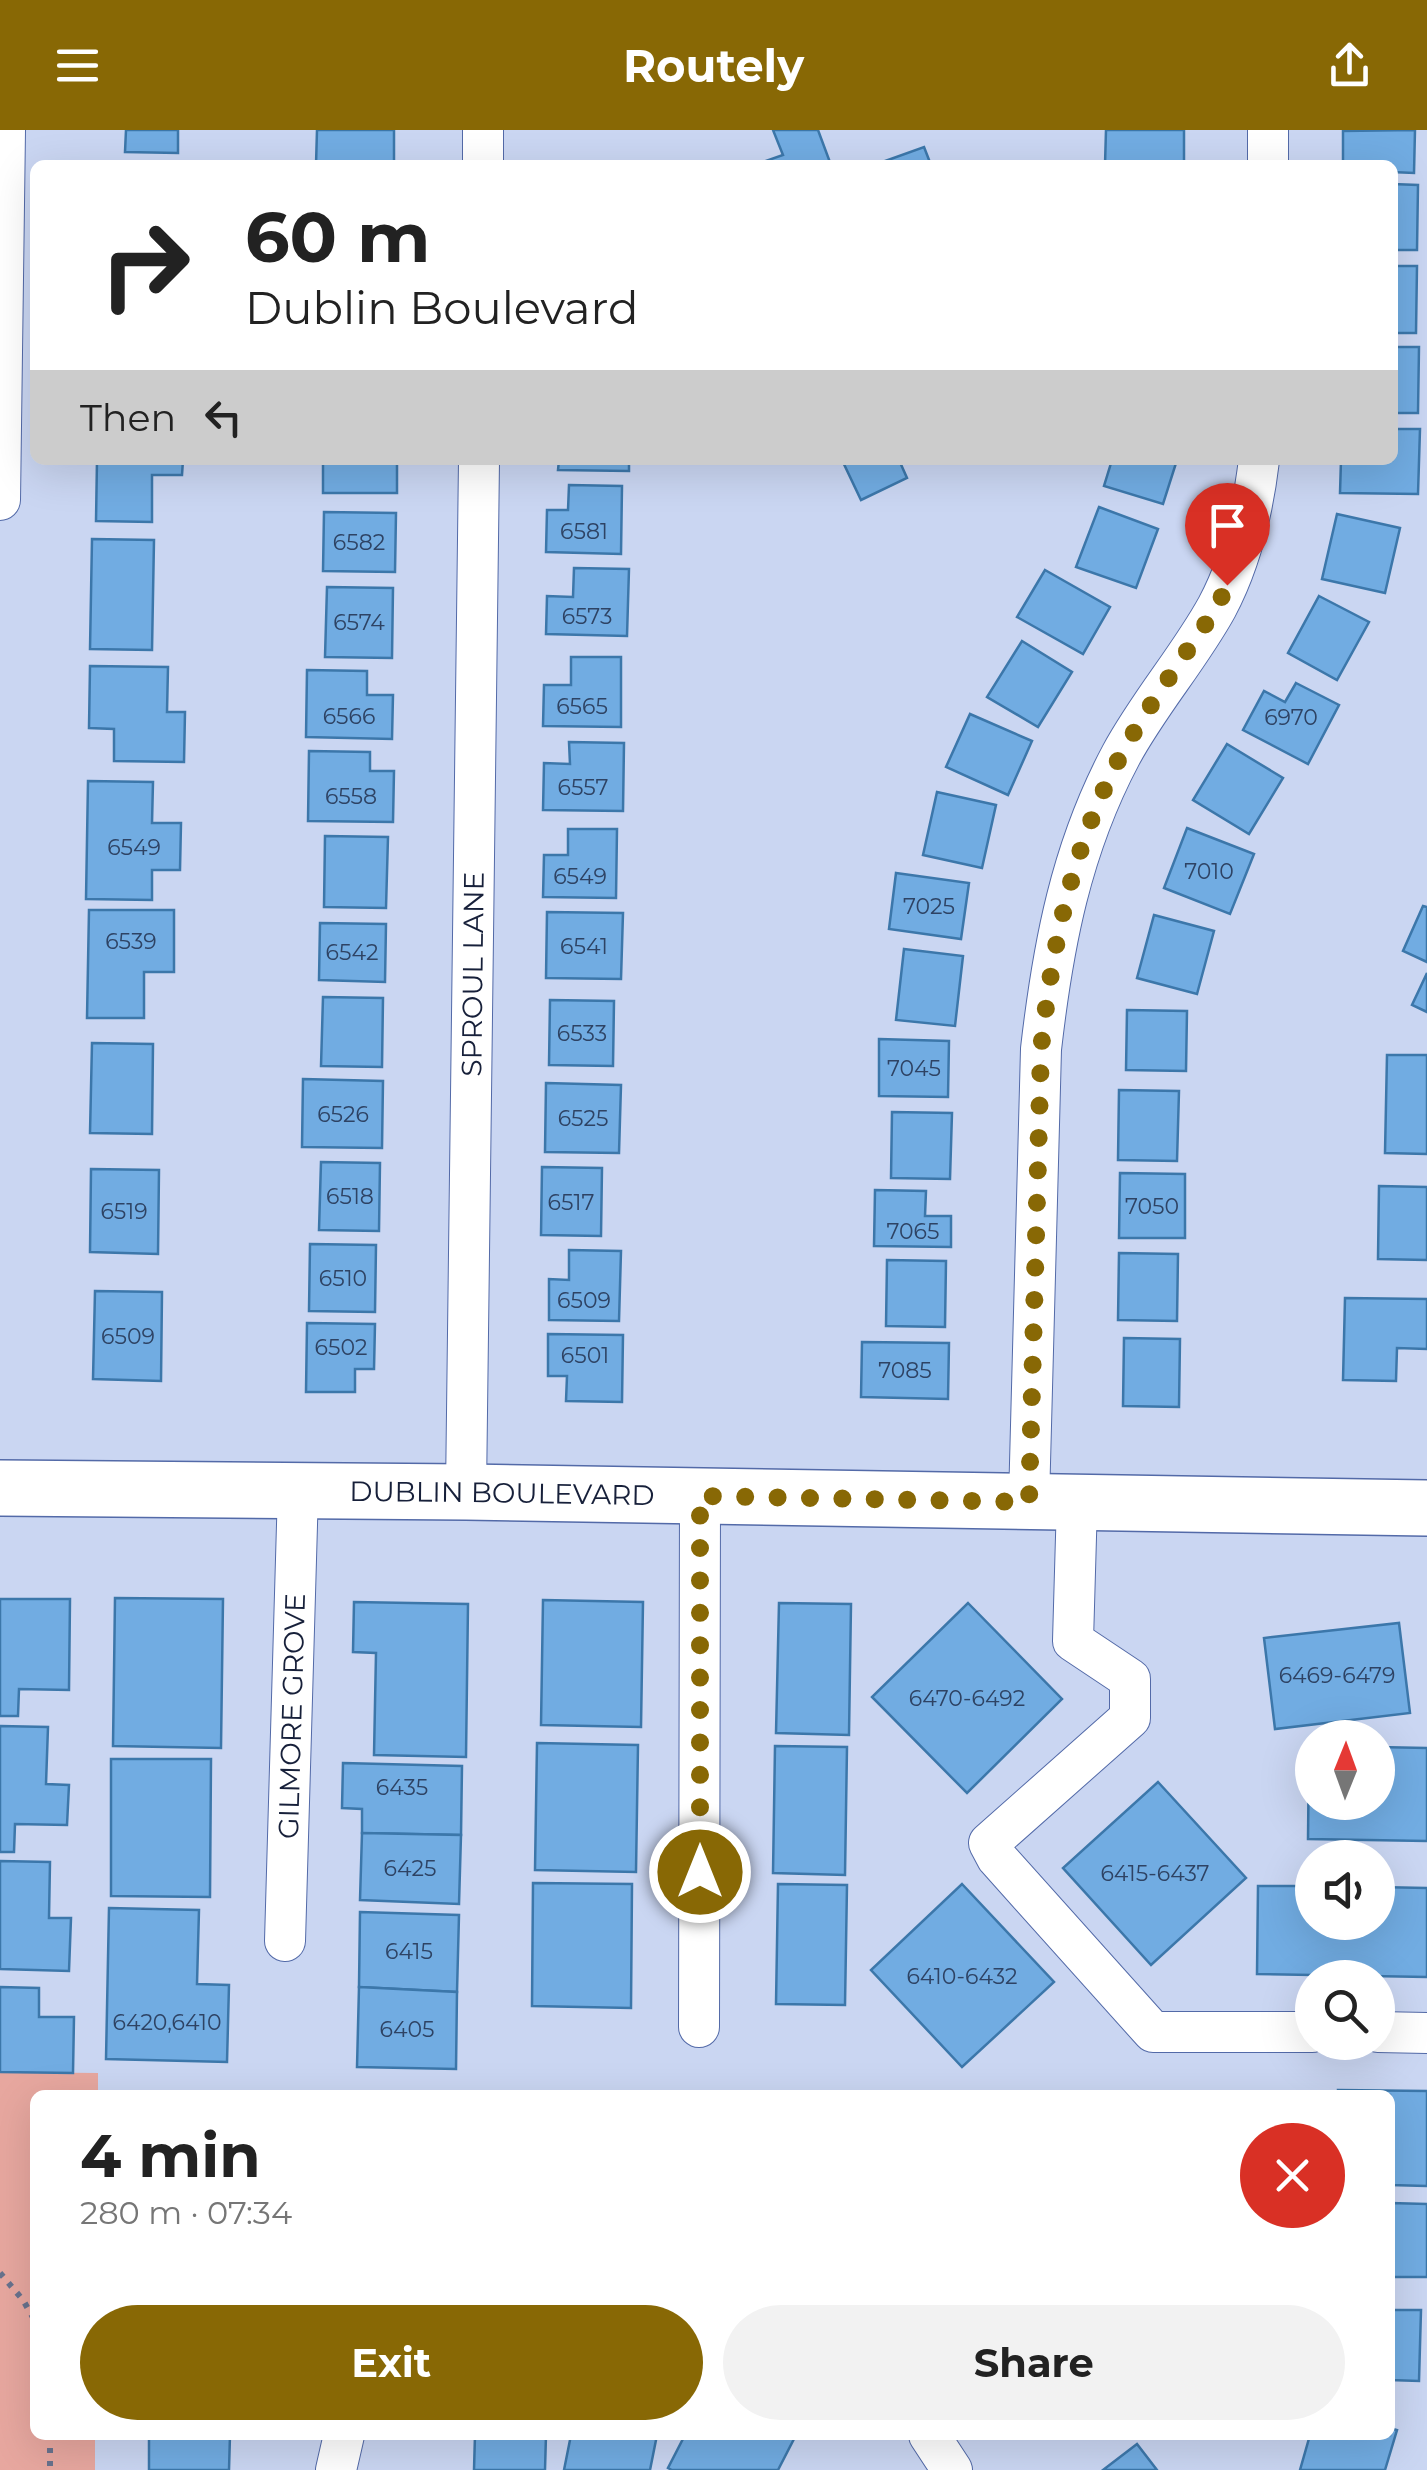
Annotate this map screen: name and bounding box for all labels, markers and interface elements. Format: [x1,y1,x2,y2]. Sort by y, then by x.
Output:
icon: menu [50,38,105,93]
text: Routely [623,38,804,93]
icon: share [1322,38,1377,93]
text: 60 m [245,194,430,280]
icon: right [80,200,210,330]
text: Dublin Boulevard [245,280,639,335]
icon: left [196,390,251,445]
text: Then [80,394,176,441]
pin [1185,483,1270,586]
icon: arrive [1200,498,1255,553]
house number: 6581 [560,518,608,545]
house number: 6582 [333,529,385,556]
house number: 6573 [562,603,612,630]
house number: 6574 [333,609,385,636]
house number: 6565 [556,693,608,720]
house number: 6566 [323,703,375,730]
house number: 6970 [1264,704,1318,731]
house number: 6557 [558,774,608,801]
house number: 6558 [325,783,377,810]
house number: 6549 [107,834,161,861]
house number: 7010 [1184,858,1234,885]
house number: 6549 [553,863,607,890]
street label: SPROUL LANE [454,871,491,1077]
house number: 7025 [903,893,955,920]
house number: 6539 [105,928,157,955]
house number: 6541 [560,933,608,960]
house number: 6542 [326,939,378,966]
house number: 6533 [557,1020,607,1047]
house number: 7045 [887,1055,941,1082]
house number: 6526 [317,1101,369,1128]
house number: 6525 [558,1105,608,1132]
house number: 6518 [326,1183,374,1210]
house number: 6517 [548,1189,594,1216]
house number: 7050 [1125,1193,1179,1220]
house number: 6519 [100,1198,148,1225]
house number: 7065 [887,1218,939,1245]
house number: 6510 [319,1265,367,1292]
house number: 6509 [557,1287,611,1314]
house number: 6509 [101,1323,155,1350]
house number: 6502 [315,1334,367,1361]
house number: 6501 [561,1342,609,1369]
house number: 7085 [878,1357,932,1384]
street label: DUBLIN BOULEVARD [349,1474,655,1512]
street label: GILMORE GROVE [271,1593,312,1839]
house number: 6469-6479 [1279,1662,1395,1689]
house number: 6470-6492 [909,1685,1025,1712]
north arrow [1295,1720,1395,1820]
map controls [1295,1720,1395,2060]
house number: 6435 [376,1774,428,1801]
position arrow [648,1820,752,1924]
button: sound [1295,1840,1395,1940]
house number: 6425 [384,1855,436,1882]
house number: 6415-6437 [1100,1860,1210,1887]
house number: 6415 [385,1938,433,1965]
button: search [1295,1960,1395,2060]
house number: 6410-6432 [906,1963,1018,1990]
house number: 6420,6410 [113,2009,221,2036]
house number: 6405 [380,2016,434,2043]
text: 4 min [80,2119,261,2192]
button: close [1240,2123,1345,2228]
text: 280 m · 07:34 [80,2193,292,2232]
button: Exit [80,2305,703,2420]
button: Share [723,2305,1345,2420]

